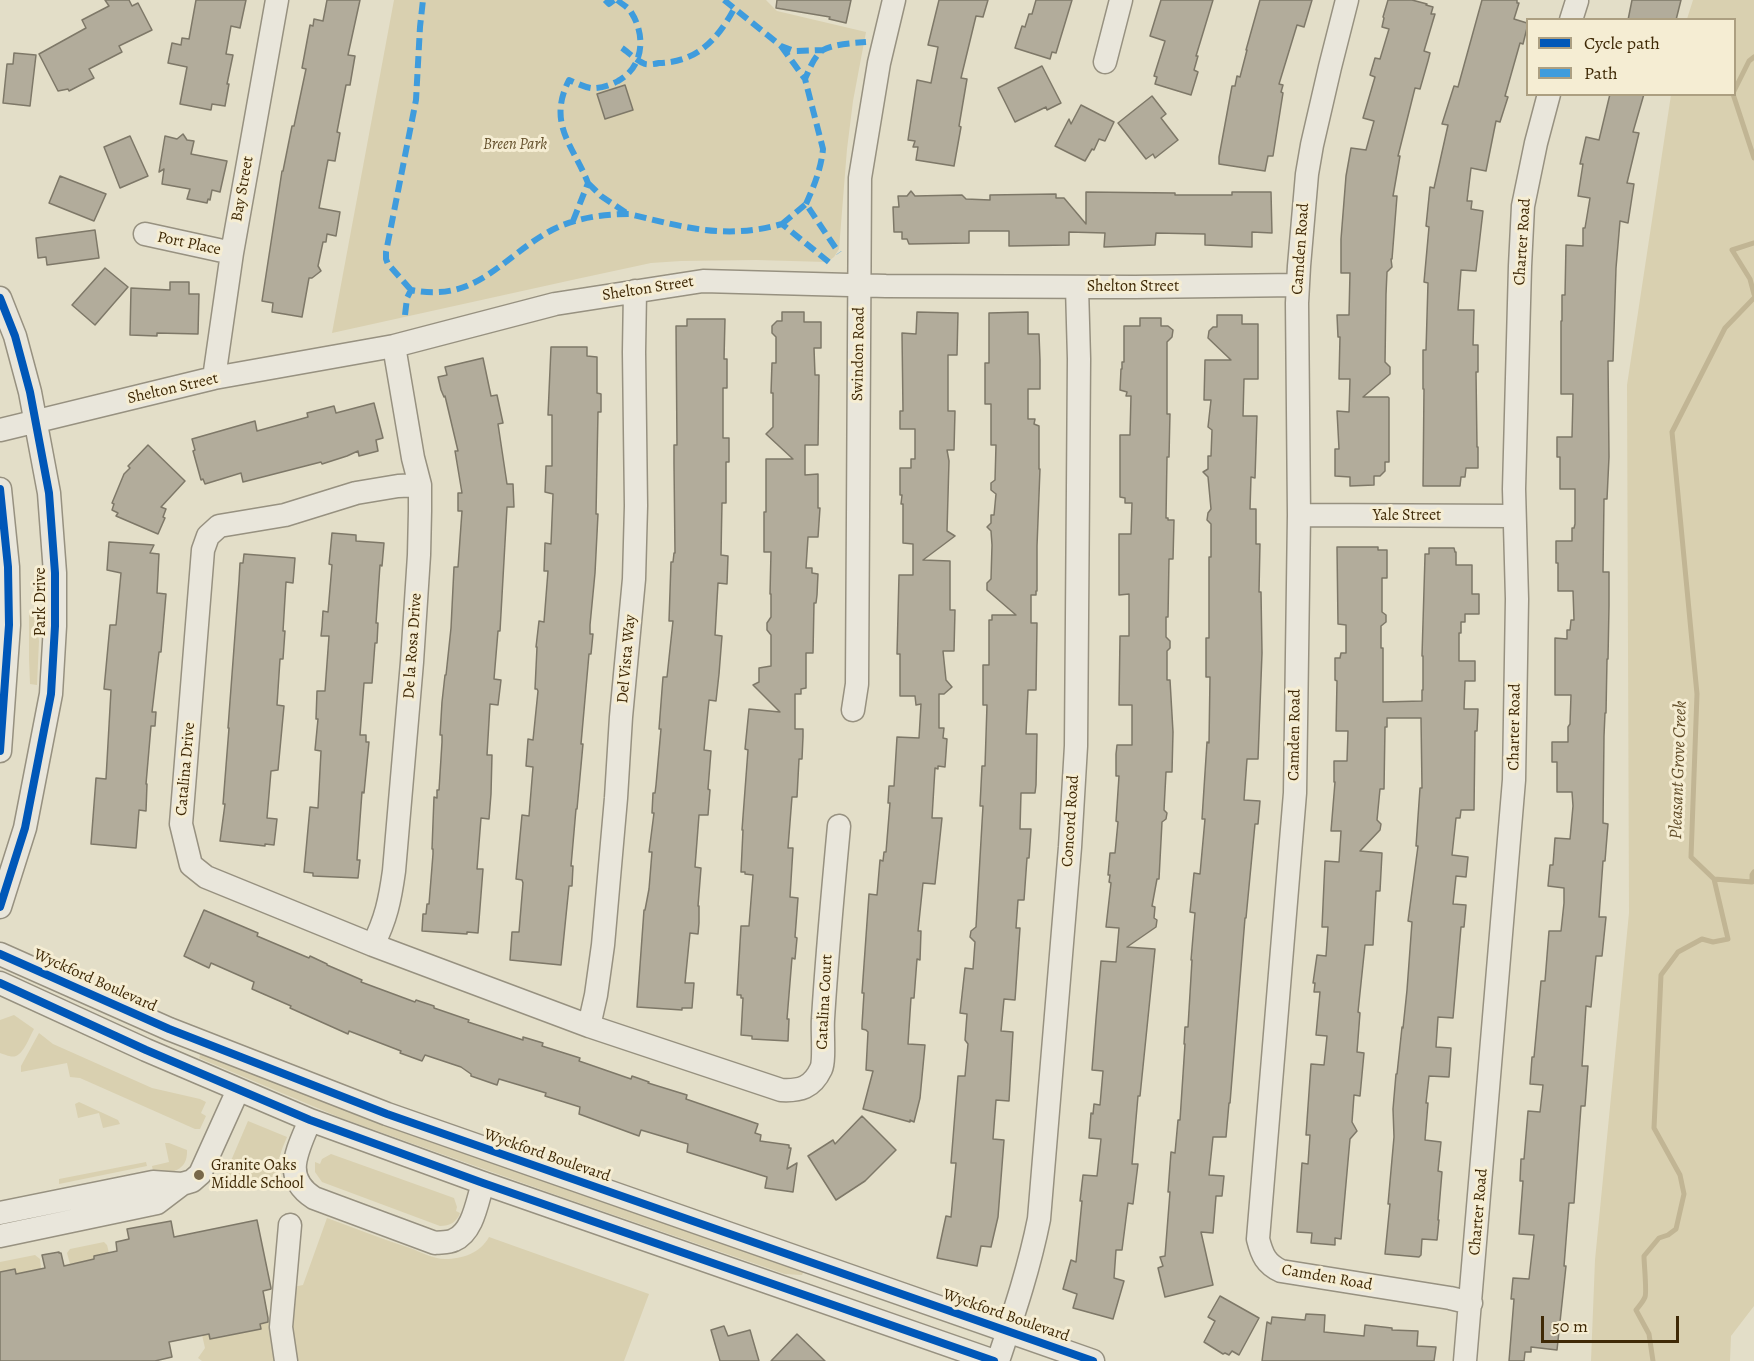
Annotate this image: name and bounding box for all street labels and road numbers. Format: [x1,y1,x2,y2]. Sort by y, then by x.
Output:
street label: Bay Street [228,155,258,223]
street label: Charter Road [1510,198,1536,286]
street label: Camden Road [1288,203,1314,295]
street label: Port Place [155,228,223,260]
street label: Shelton Street [601,272,695,306]
street label: Shelton Street [1087,277,1179,297]
street label: Swindon Road [849,307,869,401]
street label: Shelton Street [126,369,220,409]
street label: Yale Street [1373,506,1441,526]
street label: Park Drive [31,567,51,637]
street label: De la Rosa Drive [400,592,426,700]
street label: Del Vista Way [614,614,640,704]
street label: Charter Road [1505,683,1525,771]
street label: Camden Road [1285,689,1305,781]
street label: Catalina Drive [172,721,200,817]
street label: Concord Road [1058,774,1084,868]
street label: Wyckford Boulevard [30,945,160,1017]
street label: Catalina Court [813,954,837,1050]
street label: Wyckford Boulevard [481,1125,613,1187]
street label: Charter Road [1466,1168,1492,1256]
street label: Camden Road [1280,1261,1374,1295]
street label: Wyckford Boulevard [940,1285,1072,1347]

